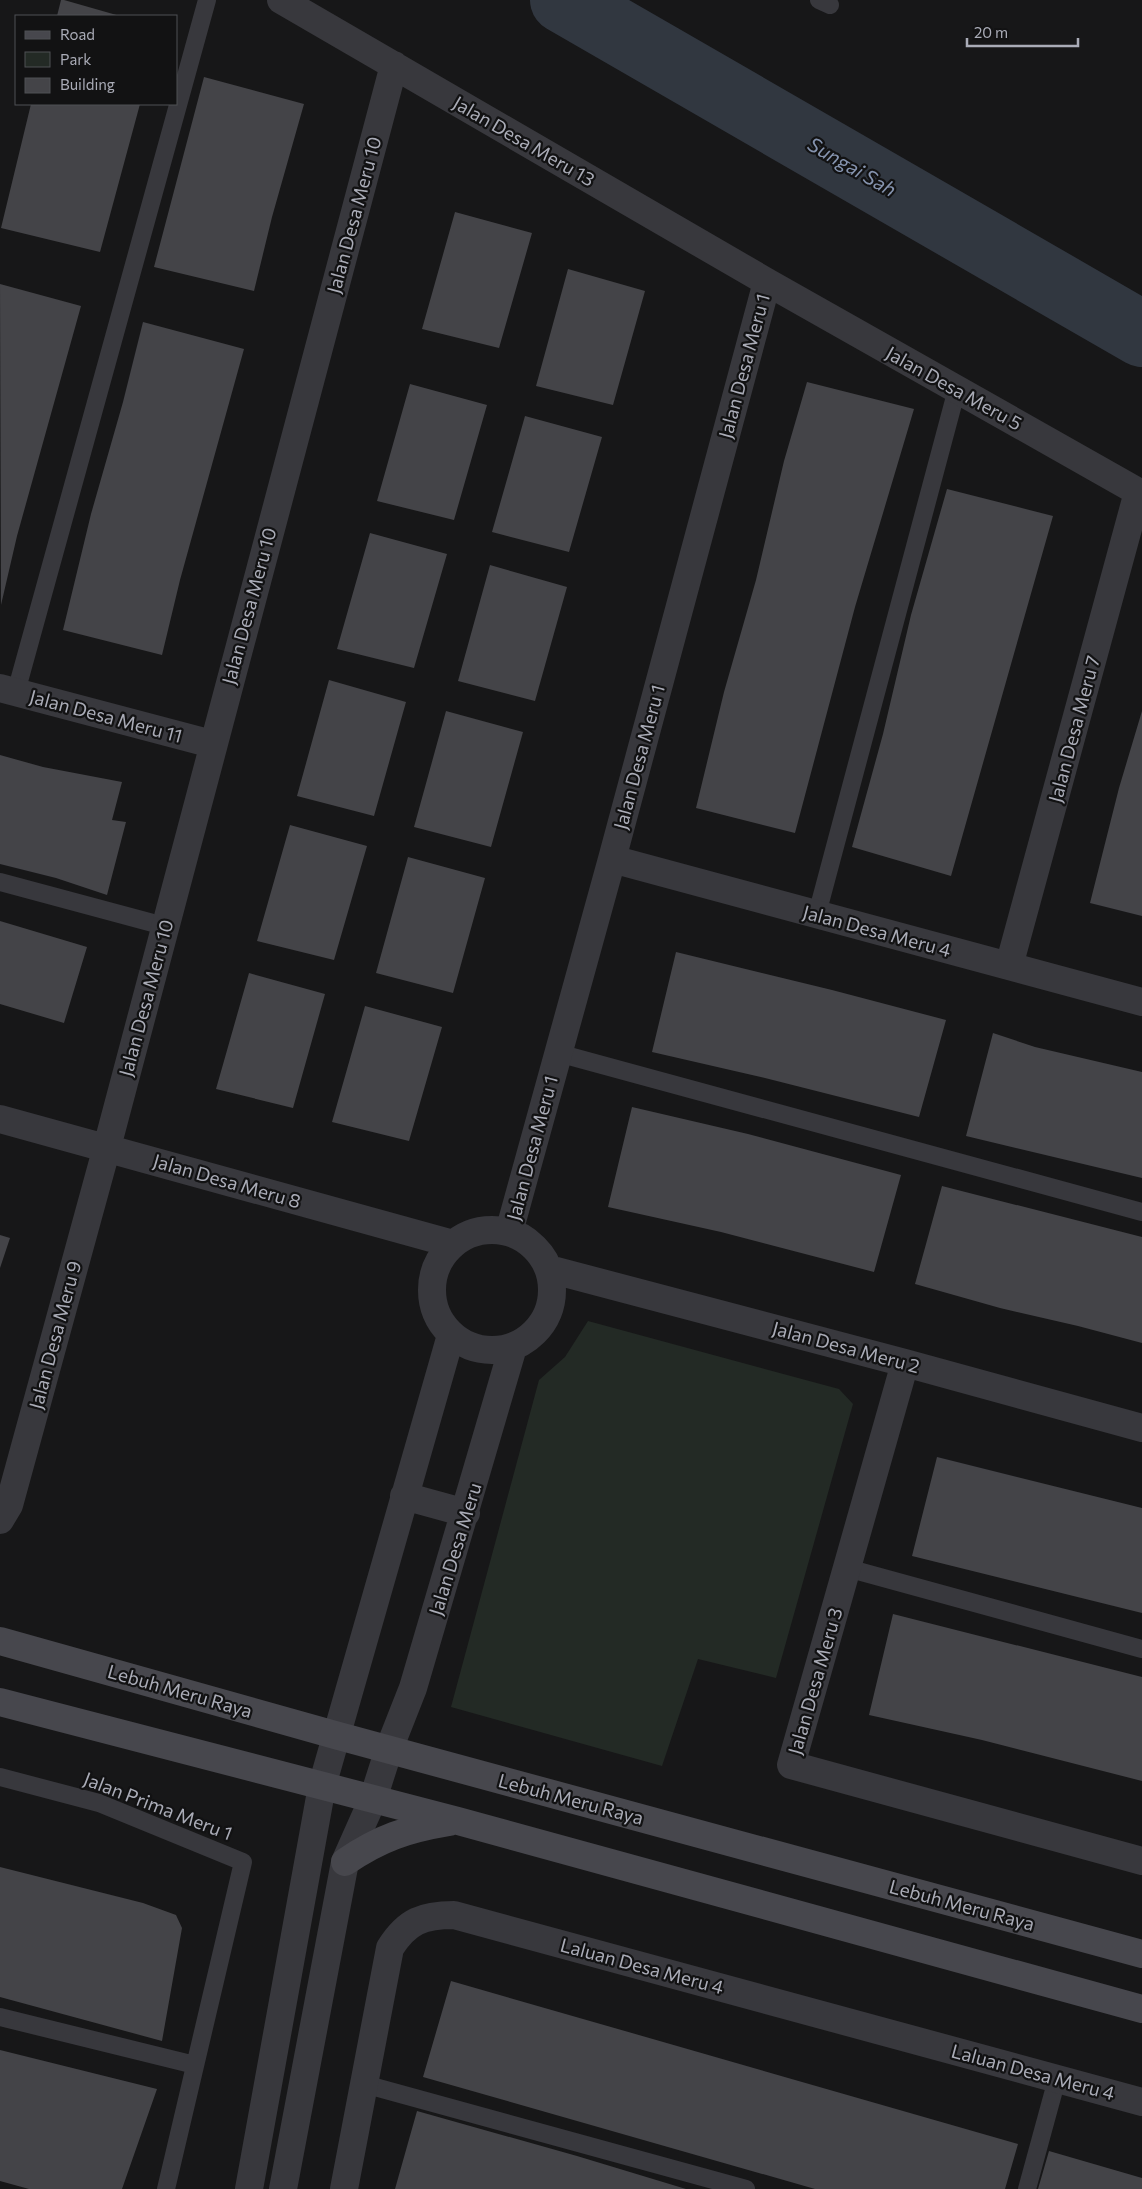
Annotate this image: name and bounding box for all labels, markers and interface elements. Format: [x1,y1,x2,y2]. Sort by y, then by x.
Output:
legend [15,15,178,105]
scale bar [967,15,1078,47]
text: 20 m [974,23,1008,41]
text: Road [60,25,95,43]
text: Park [60,50,91,68]
text: Building [60,75,115,93]
street label: Jalan Desa Meru 13 [449,91,599,191]
water label: Sungai Sah [804,131,901,201]
street label: Jalan Desa Meru 10 [322,134,386,296]
street label: Jalan Desa Meru 1 [713,291,774,441]
street label: Jalan Desa Meru 5 [882,341,1026,434]
street label: Jalan Desa Meru 10 [217,525,281,687]
street label: Jalan Desa Meru 7 [1043,653,1104,805]
street label: Jalan Desa Meru 1 [608,682,669,832]
street label: Jalan Desa Meru 11 [27,684,185,747]
street label: Jalan Desa Meru 4 [801,900,954,961]
street label: Jalan Desa Meru 10 [114,917,178,1079]
street label: Jalan Desa Meru 1 [501,1073,562,1223]
street label: Jalan Desa Meru 8 [151,1148,304,1213]
street label: Jalan Desa Meru 9 [24,1258,85,1412]
street label: Jalan Desa Meru 2 [770,1316,922,1377]
street label: Jalan Desa Meru [423,1480,486,1618]
street label: Jalan Desa Meru 3 [783,1605,847,1757]
street label: Lebuh Meru Raya [105,1659,255,1722]
street label: Jalan Prima Meru 1 [81,1767,236,1844]
street label: Lebuh Meru Raya [496,1768,646,1829]
street label: Lebuh Meru Raya [887,1874,1037,1935]
street label: Laluan Desa Meru 4 [558,1933,726,1998]
street label: Laluan Desa Meru 4 [949,2039,1117,2104]

